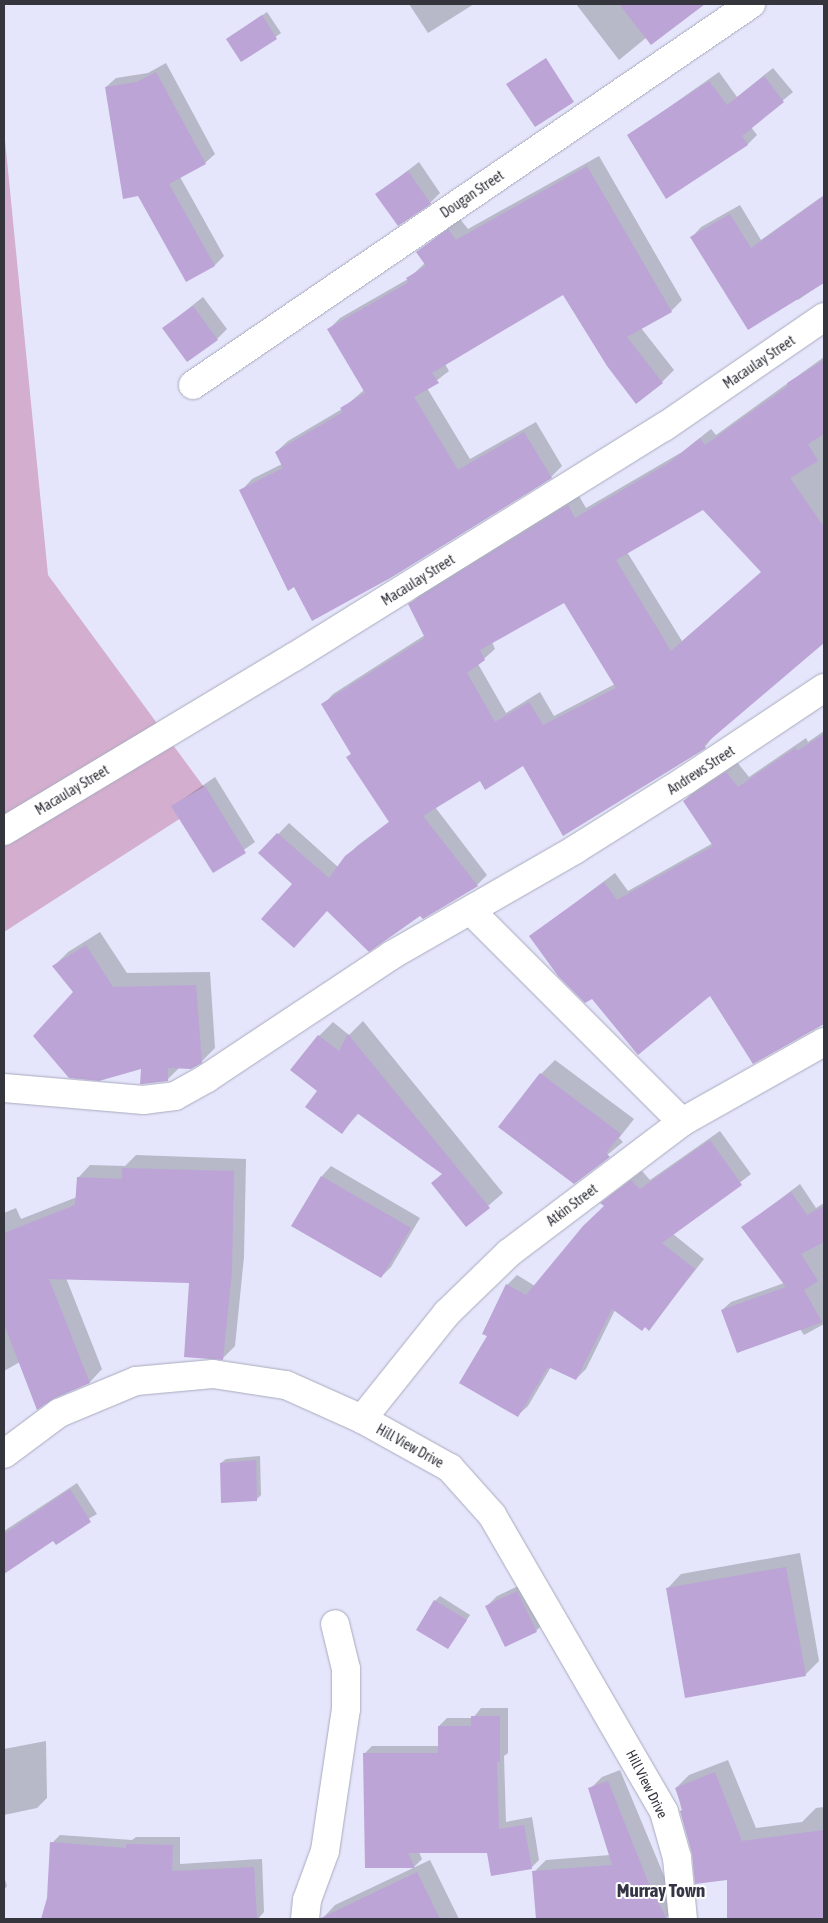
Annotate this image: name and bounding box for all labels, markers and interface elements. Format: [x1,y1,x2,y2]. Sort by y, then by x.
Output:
street label: Dougan Street [437,167,507,221]
street label: Macaulay Street [720,332,798,392]
street label: Macaulay Street [378,551,458,609]
street label: Andrews Street [664,742,738,798]
street label: Macaulay Street [32,761,112,819]
street label: Atkin Street [543,1180,601,1230]
street label: Hill View Drive [373,1421,447,1471]
street label: Hill View Drive [623,1747,671,1821]
district label: Murray Town [617,1880,705,1902]

